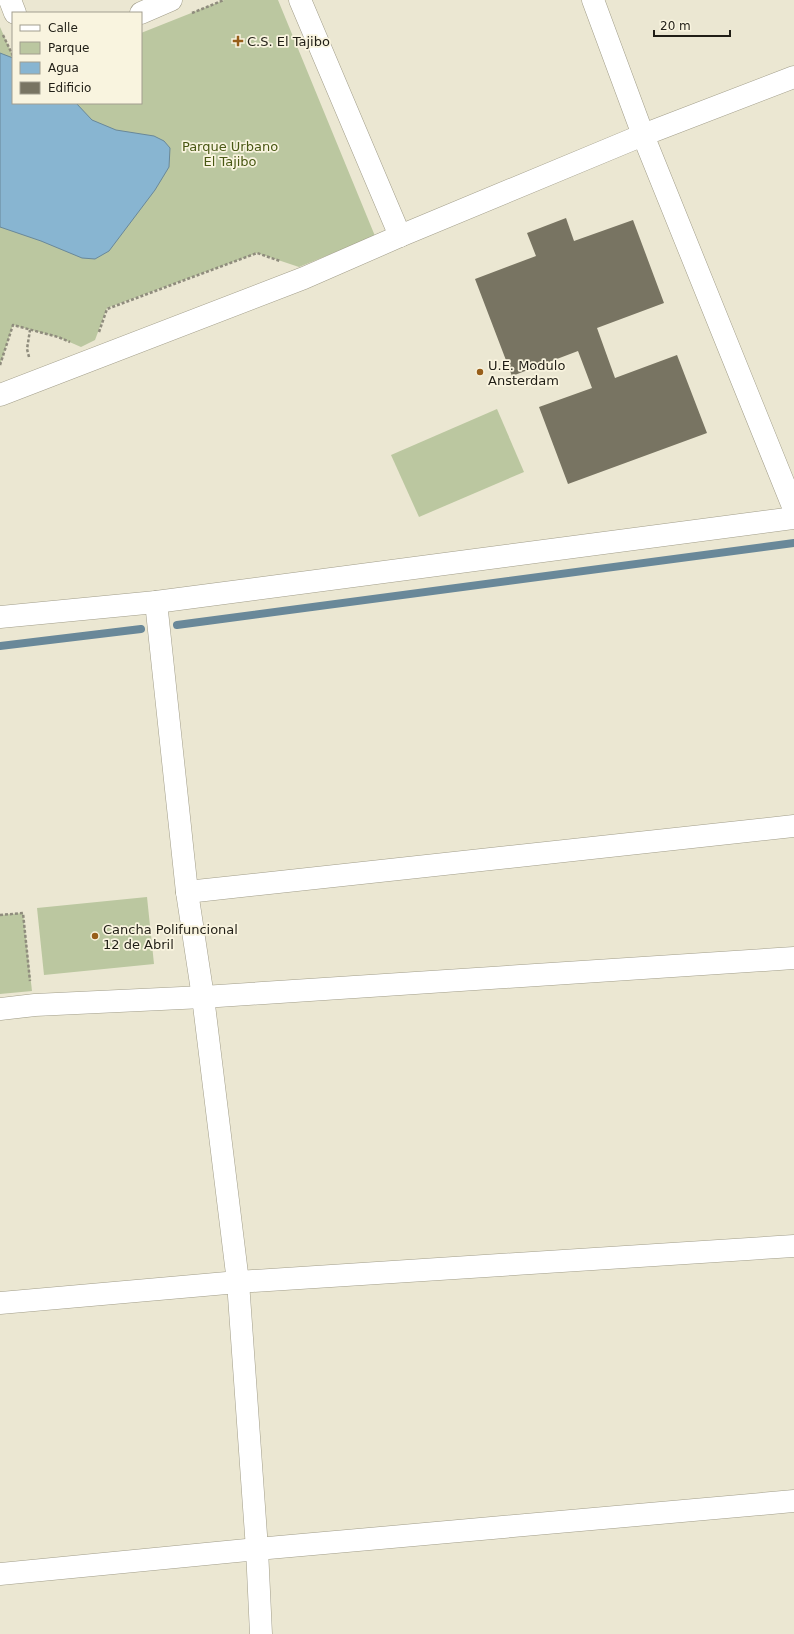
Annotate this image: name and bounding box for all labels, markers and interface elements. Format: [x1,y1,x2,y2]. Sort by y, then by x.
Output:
legend [12,12,142,104]
scale bar [654,12,730,38]
text: 20 m [660,19,691,33]
text: Calle [48,21,78,35]
place label: C.S. El Tajibo [247,34,330,49]
marker: C.S. El Tajibo [232,35,244,47]
text: Parque [48,41,89,55]
text: Agua [48,61,79,75]
text: Edificio [48,81,91,95]
park label: Parque Urbano El Tajibo [182,139,278,169]
place label: U.E. Modulo Ansterdam [488,358,565,388]
marker: U.E. Modulo Ansterdam [475,367,485,377]
place label: Cancha Polifuncional 12 de Abril [103,922,238,952]
marker: Cancha Polifuncional 12 de Abril [90,931,100,941]

